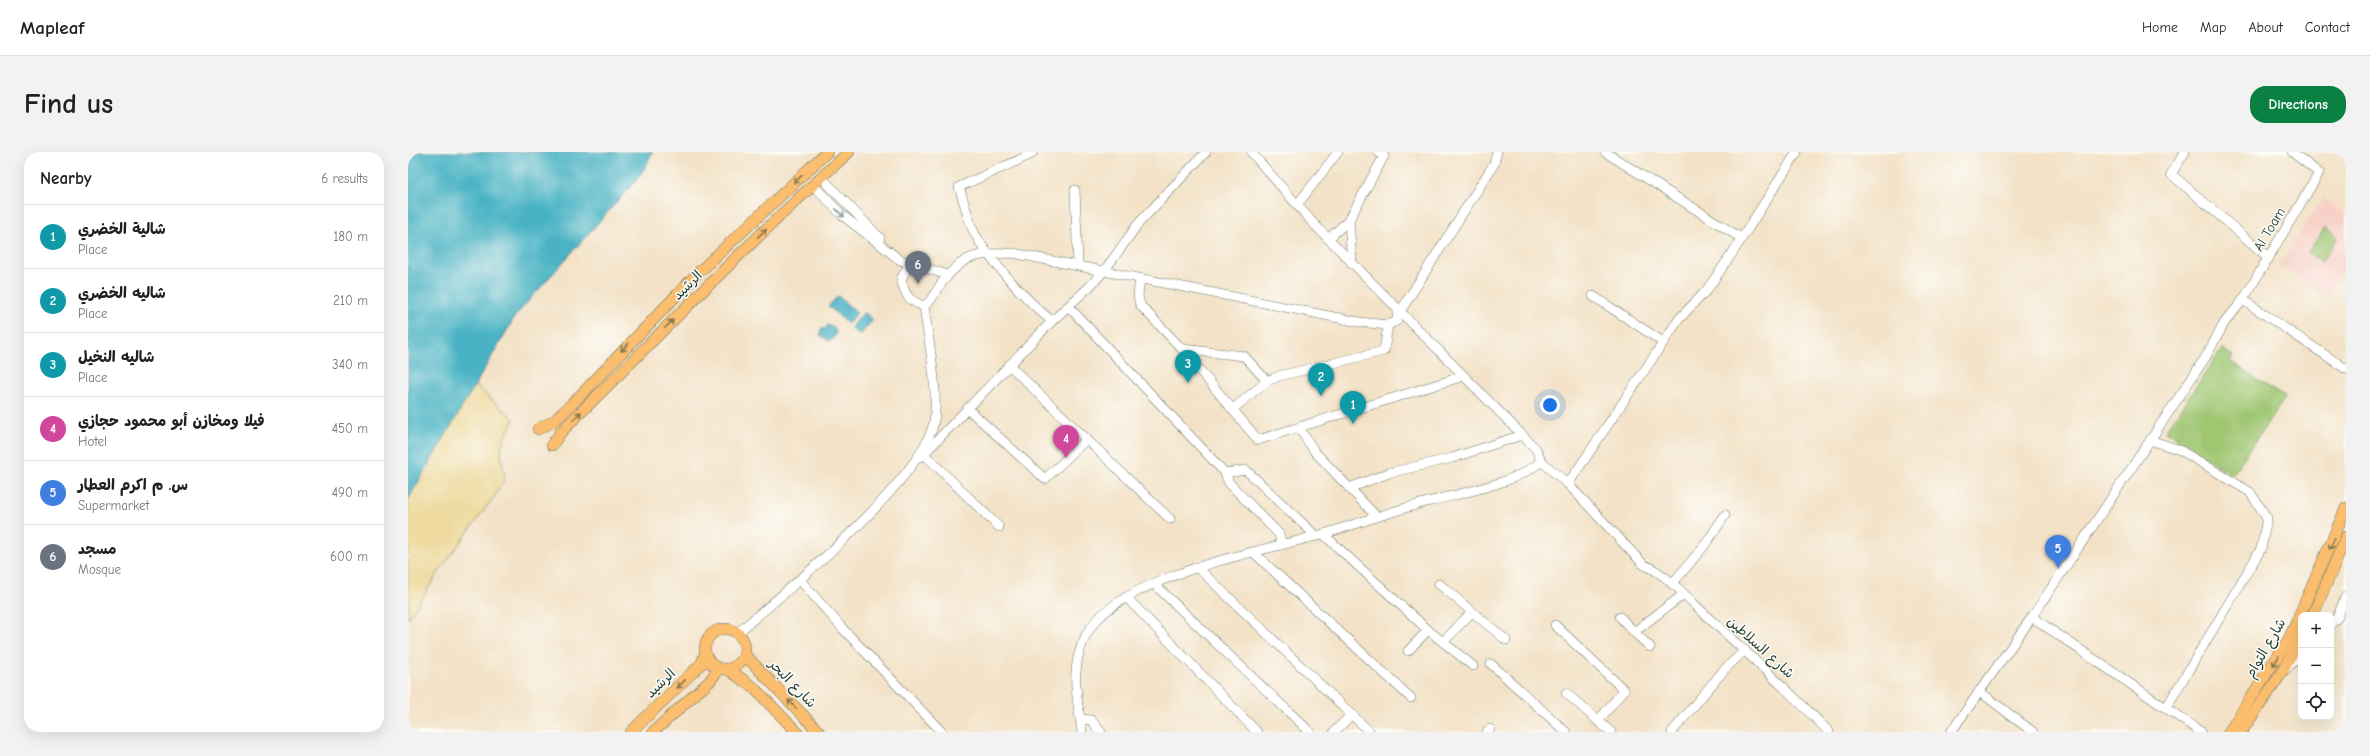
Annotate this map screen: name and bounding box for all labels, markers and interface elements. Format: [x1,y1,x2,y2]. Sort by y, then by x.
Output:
text: Mapleaf [20,17,84,39]
text: Home [2142,19,2178,36]
text: Map [2200,19,2226,36]
text: About [2248,19,2283,36]
text: Contact [2305,19,2350,36]
button: Directions [2250,86,2346,123]
text: Find us [24,88,113,120]
text: Nearby [40,169,91,188]
text: 6 results [321,171,368,186]
one-way arrow [793,174,803,183]
street label: Al Toam [2250,204,2289,254]
one-way arrow [835,208,845,218]
text: شالية الخضري [78,220,166,238]
one-way arrow [757,228,767,237]
text: 1 [50,229,56,244]
text: 180 m [333,229,368,244]
text: Place [78,242,108,257]
pin: 6 [905,251,931,284]
street label: الرشيد [669,267,706,304]
text: شاليه الخضري [78,284,166,302]
text: 2 [50,293,56,308]
text: 210 m [333,293,368,308]
text: Place [78,306,108,321]
one-way arrow [664,319,674,329]
one-way arrow [620,342,630,352]
text: شاليه النخيل [78,348,154,366]
pin: 3 [1175,350,1201,383]
text: 3 [50,357,56,372]
text: 340 m [332,357,368,372]
pin: 2 [1308,363,1334,396]
text: Place [78,370,108,385]
pin: 1 [1340,391,1366,424]
your location [1540,395,1560,415]
one-way arrow [572,411,582,421]
text: فيلا ومخازن أبو محمود حجازي [78,412,264,430]
text: 4 [50,421,56,436]
text: 450 m [332,421,368,436]
pin: 4 [1053,425,1079,458]
text: Hotel [78,434,107,449]
text: س. م اكرم العطار [78,476,188,494]
text: 5 [50,485,56,500]
text: 490 m [332,485,368,500]
text: Supermarket [78,498,149,513]
pin: 5 [2045,535,2071,568]
one-way arrow [2327,537,2335,549]
text: مسجد [78,540,116,558]
text: 6 [50,549,56,564]
text: 600 m [330,549,368,564]
text: Mosque [78,562,121,577]
map controls [2298,612,2334,720]
button: + [2298,612,2334,648]
street label: شارع السلاطين [1723,613,1798,683]
street label: شارع التوام [2242,615,2292,683]
button: − [2298,648,2334,684]
street label: شارع البحر [764,655,820,712]
one-way arrow [2272,655,2280,666]
street label: الرشيد [642,665,679,702]
one-way arrow [676,679,686,688]
button: locate [2298,684,2334,720]
one-way arrow [787,699,797,709]

